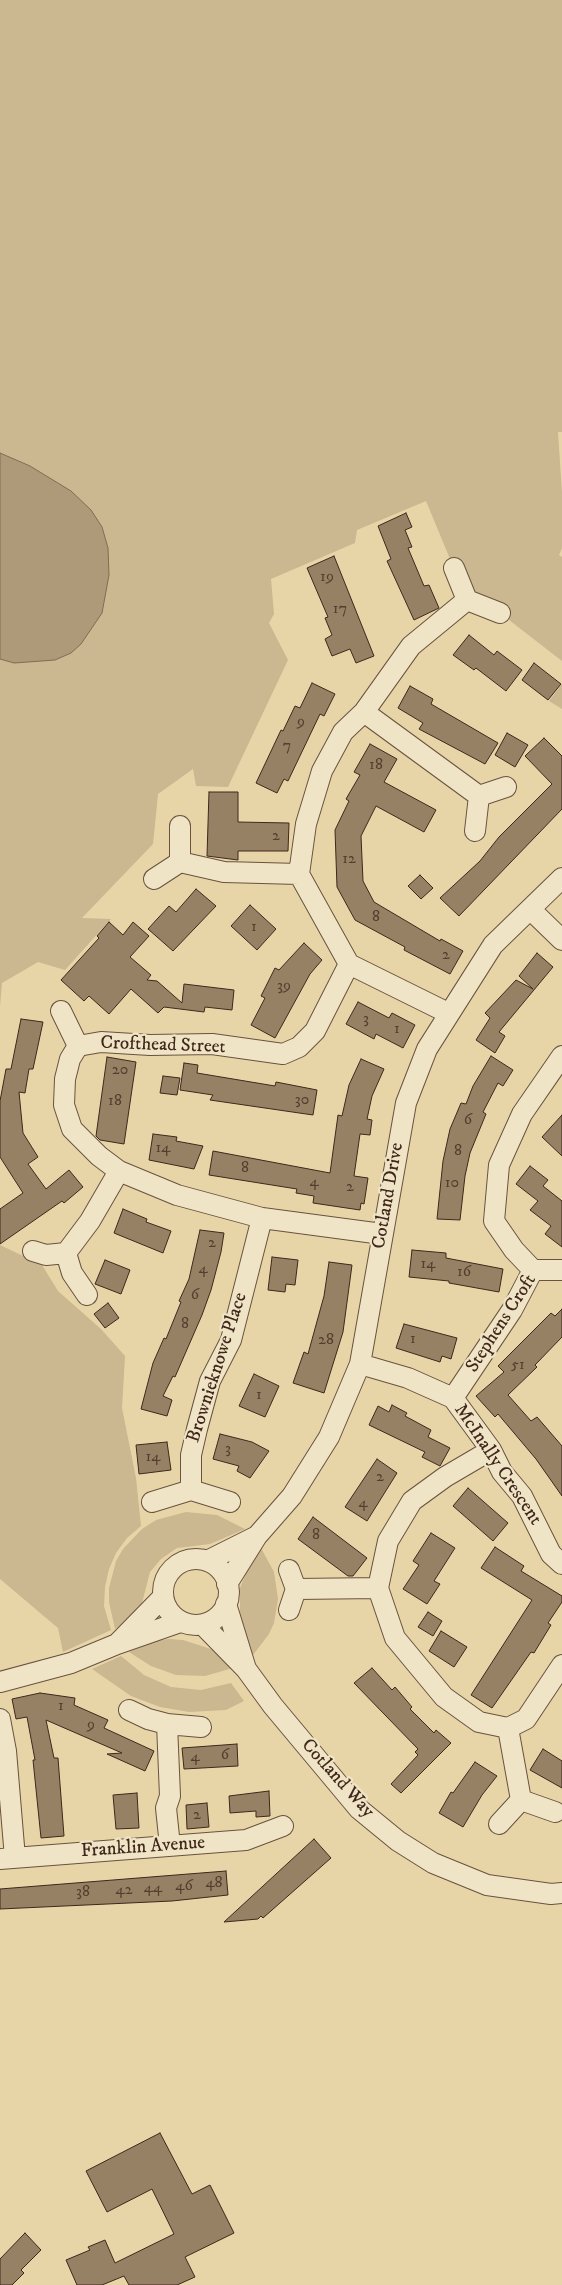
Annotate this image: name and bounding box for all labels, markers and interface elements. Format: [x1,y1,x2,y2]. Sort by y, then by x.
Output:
house number: 19 [320,568,334,588]
house number: 17 [333,600,347,620]
house number: 9 [297,713,305,733]
house number: 7 [283,737,291,757]
house number: 18 [369,756,383,776]
house number: 2 [272,827,280,847]
house number: 12 [342,850,356,870]
house number: 8 [372,908,380,928]
house number: 1 [251,918,257,938]
house number: 2 [442,946,450,966]
house number: 39 [277,977,291,997]
house number: 3 [363,1010,369,1030]
house number: 1 [394,1020,400,1040]
street label: Crofthead Street [100,1032,226,1060]
house number: 20 [112,1061,128,1081]
house number: 30 [295,1091,309,1111]
house number: 18 [108,1092,122,1112]
house number: 6 [464,1111,472,1131]
house number: 14 [155,1139,171,1159]
street label: Cotland Drive [368,1141,410,1251]
house number: 8 [454,1142,462,1162]
house number: 8 [241,1159,249,1179]
house number: 4 [309,1173,319,1193]
house number: 10 [445,1174,459,1194]
house number: 2 [346,1178,354,1198]
house number: 2 [208,1234,216,1254]
house number: 14 [420,1255,436,1275]
house number: 4 [198,1260,208,1280]
house number: 16 [457,1263,471,1283]
street label: Stephens Croft [462,1271,542,1377]
house number: 6 [191,1286,199,1306]
street label: Brownieknowe Place [183,1290,253,1446]
house number: 8 [181,1315,189,1335]
house number: 1 [410,1330,416,1350]
house number: 28 [318,1331,334,1351]
house number: 51 [511,1356,525,1376]
house number: 1 [256,1386,262,1406]
street label: McInally Crescent [448,1400,546,1530]
house number: 3 [225,1440,231,1460]
house number: 14 [145,1448,161,1468]
house number: 2 [376,1468,384,1488]
house number: 4 [358,1494,368,1514]
house number: 8 [312,1526,320,1546]
house number: 1 [58,1697,64,1717]
house number: 9 [87,1716,95,1736]
street label: Cotland Way [296,1735,378,1823]
house number: 6 [221,1746,229,1766]
house number: 4 [190,1748,200,1768]
house number: 2 [193,1806,201,1826]
street label: Franklin Avenue [80,1832,206,1864]
house number: 48 [205,1874,223,1894]
house number: 46 [175,1877,193,1897]
house number: 44 [144,1879,162,1899]
house number: 42 [115,1881,133,1901]
house number: 38 [76,1883,90,1903]

